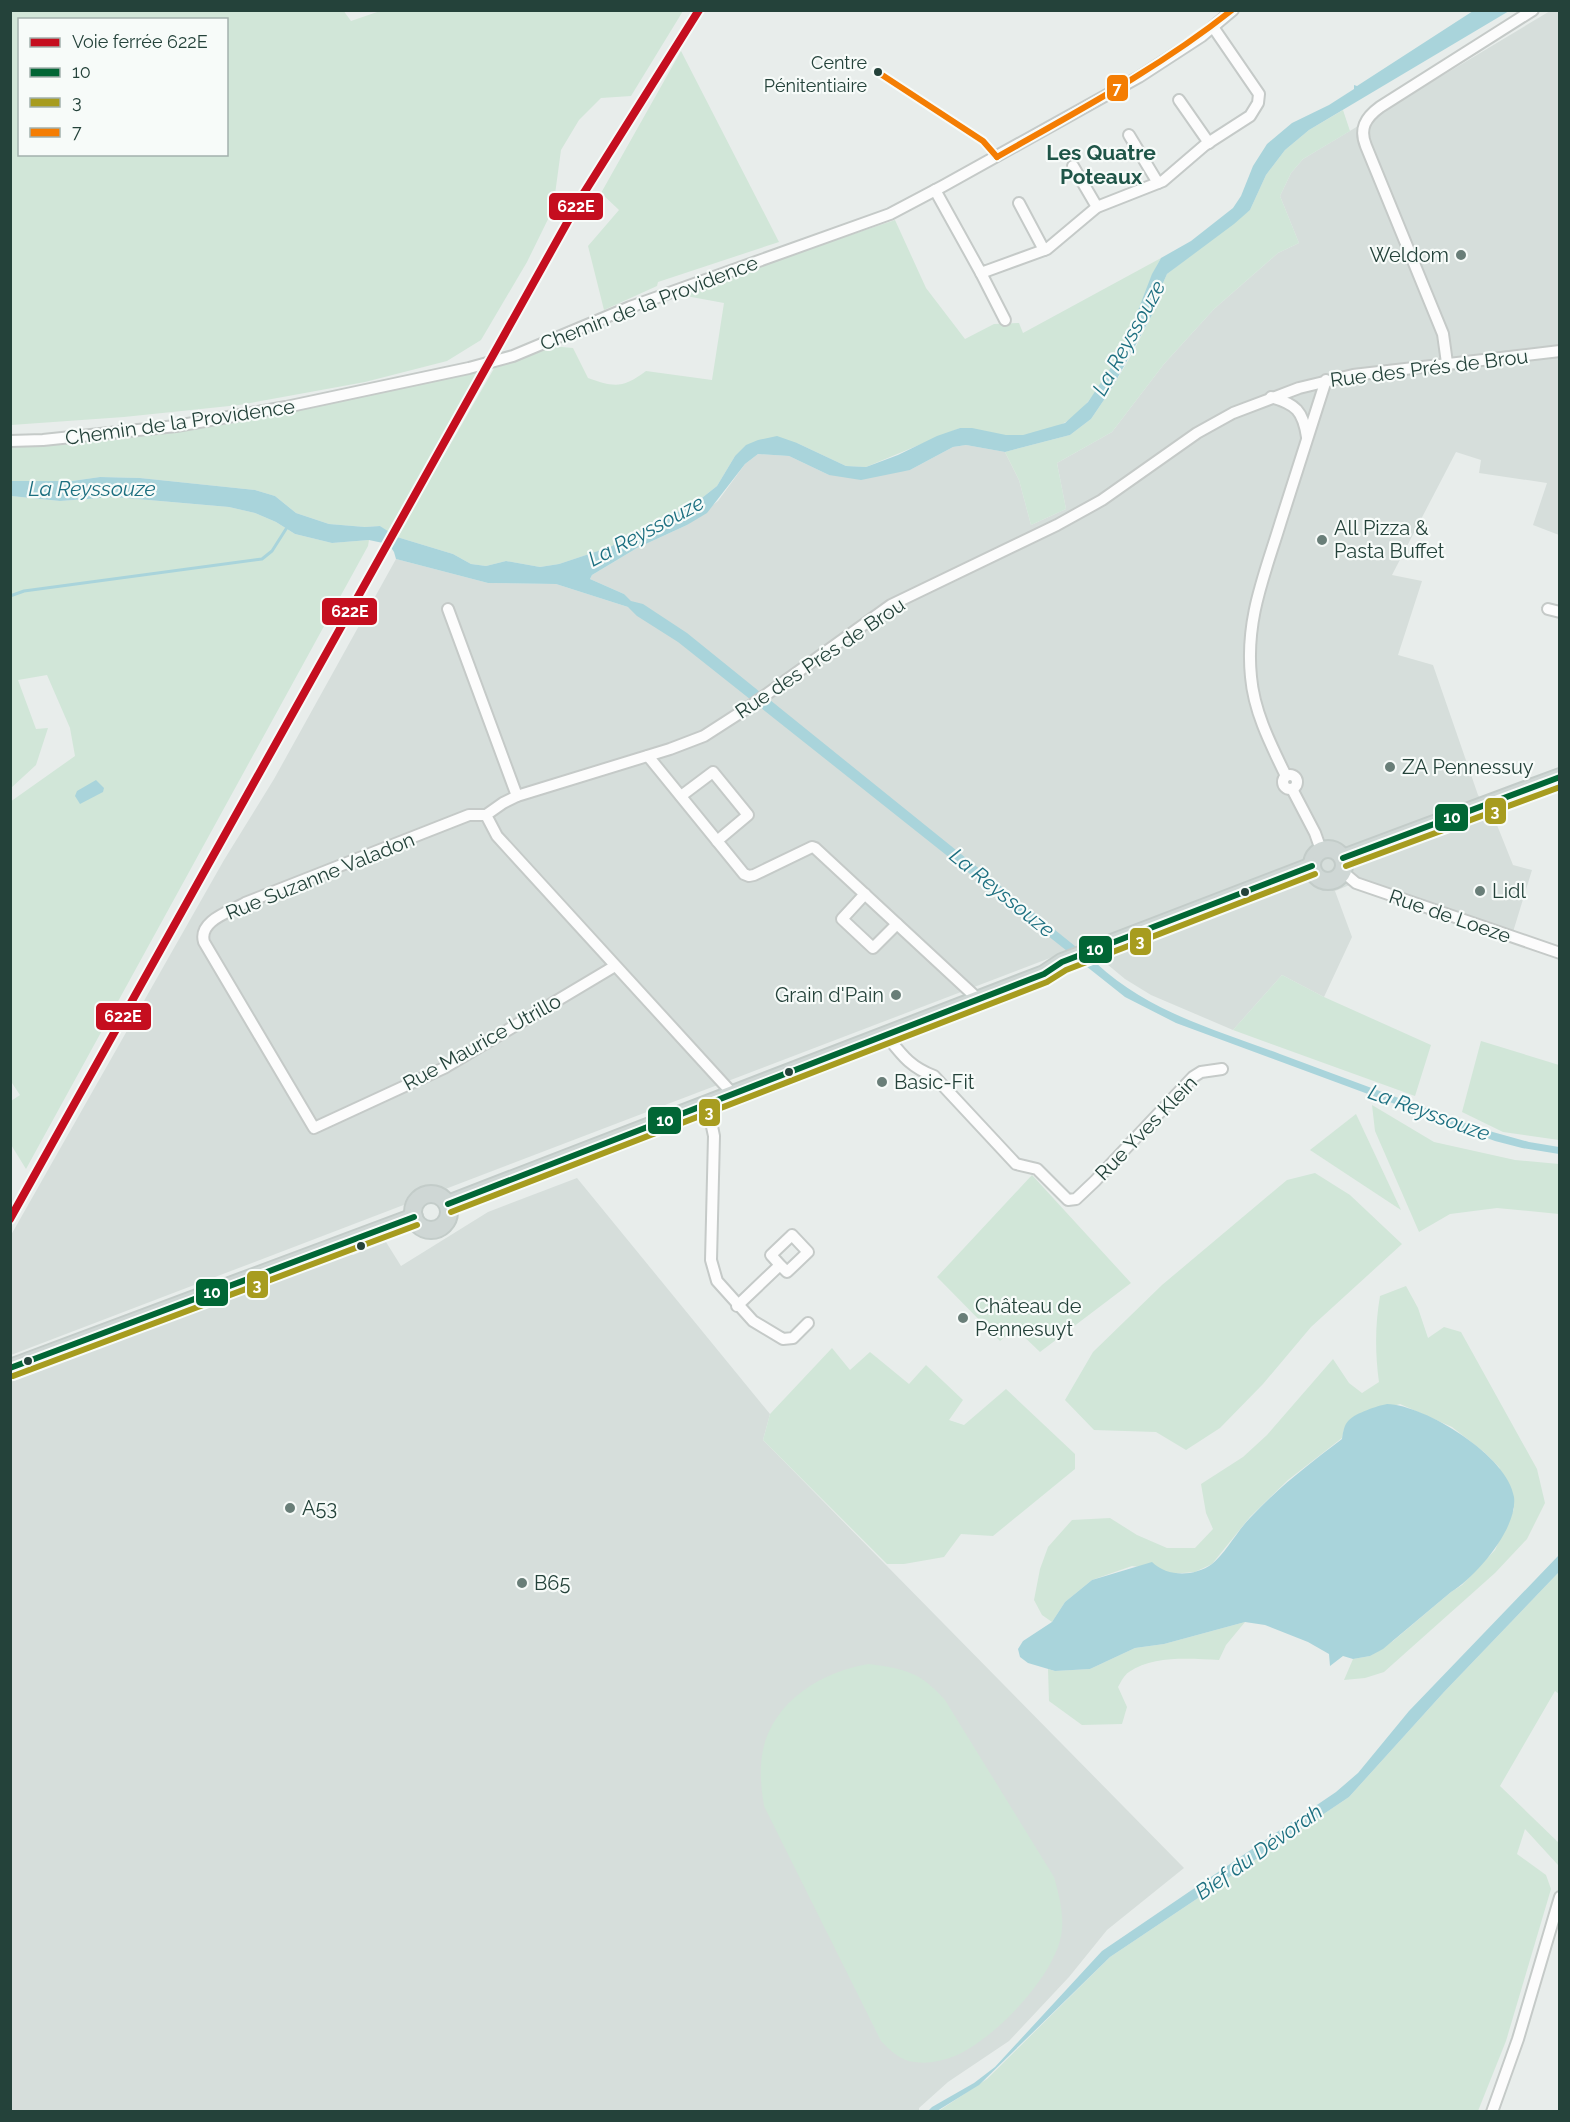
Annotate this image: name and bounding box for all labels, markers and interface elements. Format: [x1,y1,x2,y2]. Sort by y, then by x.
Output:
legend [18,18,228,156]
text: Voie ferrée 622E [72,31,208,52]
place label: Centre Pénitentiaire [764,52,867,96]
text: 10 [72,61,91,82]
marker: Centre Pénitentiaire [872,66,884,78]
line badge: 7 [1106,74,1129,102]
text: 7 [1113,79,1122,98]
text: 3 [72,91,82,112]
text: 7 [72,121,82,142]
district label: Les Quatre Poteaux [1046,140,1156,189]
line badge: 622E [548,192,604,221]
text: 622E [557,197,595,216]
place label: Weldom [1370,243,1449,267]
marker: Weldom [1454,248,1468,262]
street label: Chemin de la Providence [537,250,762,356]
water label: La Reyssouze [1087,276,1170,400]
street label: Rue des Prés de Brou [1329,344,1529,392]
street label: Chemin de la Providence [64,394,297,450]
water label: La Reyssouze [28,476,156,501]
water label: La Reyssouze [584,490,708,572]
place label: All Pizza & Pasta Buffet [1334,516,1445,563]
marker: All Pizza & Pasta Buffet [1315,533,1329,547]
street label: Rue des Prés de Brou [731,592,909,724]
line badge: 622E [321,597,378,626]
text: 622E [331,602,369,621]
place label: ZA Pennessuy [1402,755,1534,779]
marker: ZA Pennessuy [1383,760,1397,774]
line badge: 3 [1484,797,1507,825]
text: 3 [1491,802,1500,821]
line badge: 10 [1434,803,1469,832]
text: 10 [1443,808,1461,827]
street label: Rue Suzanne Valadon [222,827,418,925]
water label: La Reyssouze [945,843,1060,942]
place label: Lidl [1492,879,1526,903]
street label: Rue de Loeze [1386,884,1514,948]
marker: Lidl [1473,884,1487,898]
unlabelled marker [1239,886,1251,898]
line badge: 3 [1129,927,1152,956]
text: 3 [1136,932,1145,951]
line badge: 10 [1078,935,1113,964]
text: 10 [1086,940,1104,959]
place label: Grain d'Pain [775,983,884,1007]
marker: Grain d'Pain [889,988,903,1002]
street label: Rue Maurice Utrillo [399,989,565,1095]
line badge: 622E [95,1002,152,1031]
text: 622E [104,1007,142,1026]
unlabelled marker [783,1066,795,1078]
place label: Basic-Fit [894,1070,975,1094]
street label: Rue Yves Klein [1090,1071,1202,1185]
marker: Basic-Fit [875,1075,889,1089]
water label: La Reyssouze [1365,1079,1493,1146]
line badge: 3 [698,1098,721,1127]
text: 3 [705,1103,714,1122]
line badge: 10 [647,1106,682,1135]
text: 10 [656,1111,674,1130]
unlabelled marker [355,1240,367,1252]
line badge: 3 [246,1270,269,1299]
text: 3 [253,1276,262,1295]
line badge: 10 [195,1278,229,1307]
text: 10 [203,1283,221,1302]
place label: Château de Pennesuyt [975,1294,1082,1341]
marker: Château de Pennesuyt [956,1311,970,1325]
unlabelled marker [22,1355,34,1367]
place label: A53 [302,1496,337,1520]
marker: A53 [283,1501,297,1515]
place label: B65 [534,1571,570,1595]
marker: B65 [515,1576,529,1590]
water label: Bief du Dévorah [1190,1799,1327,1905]

